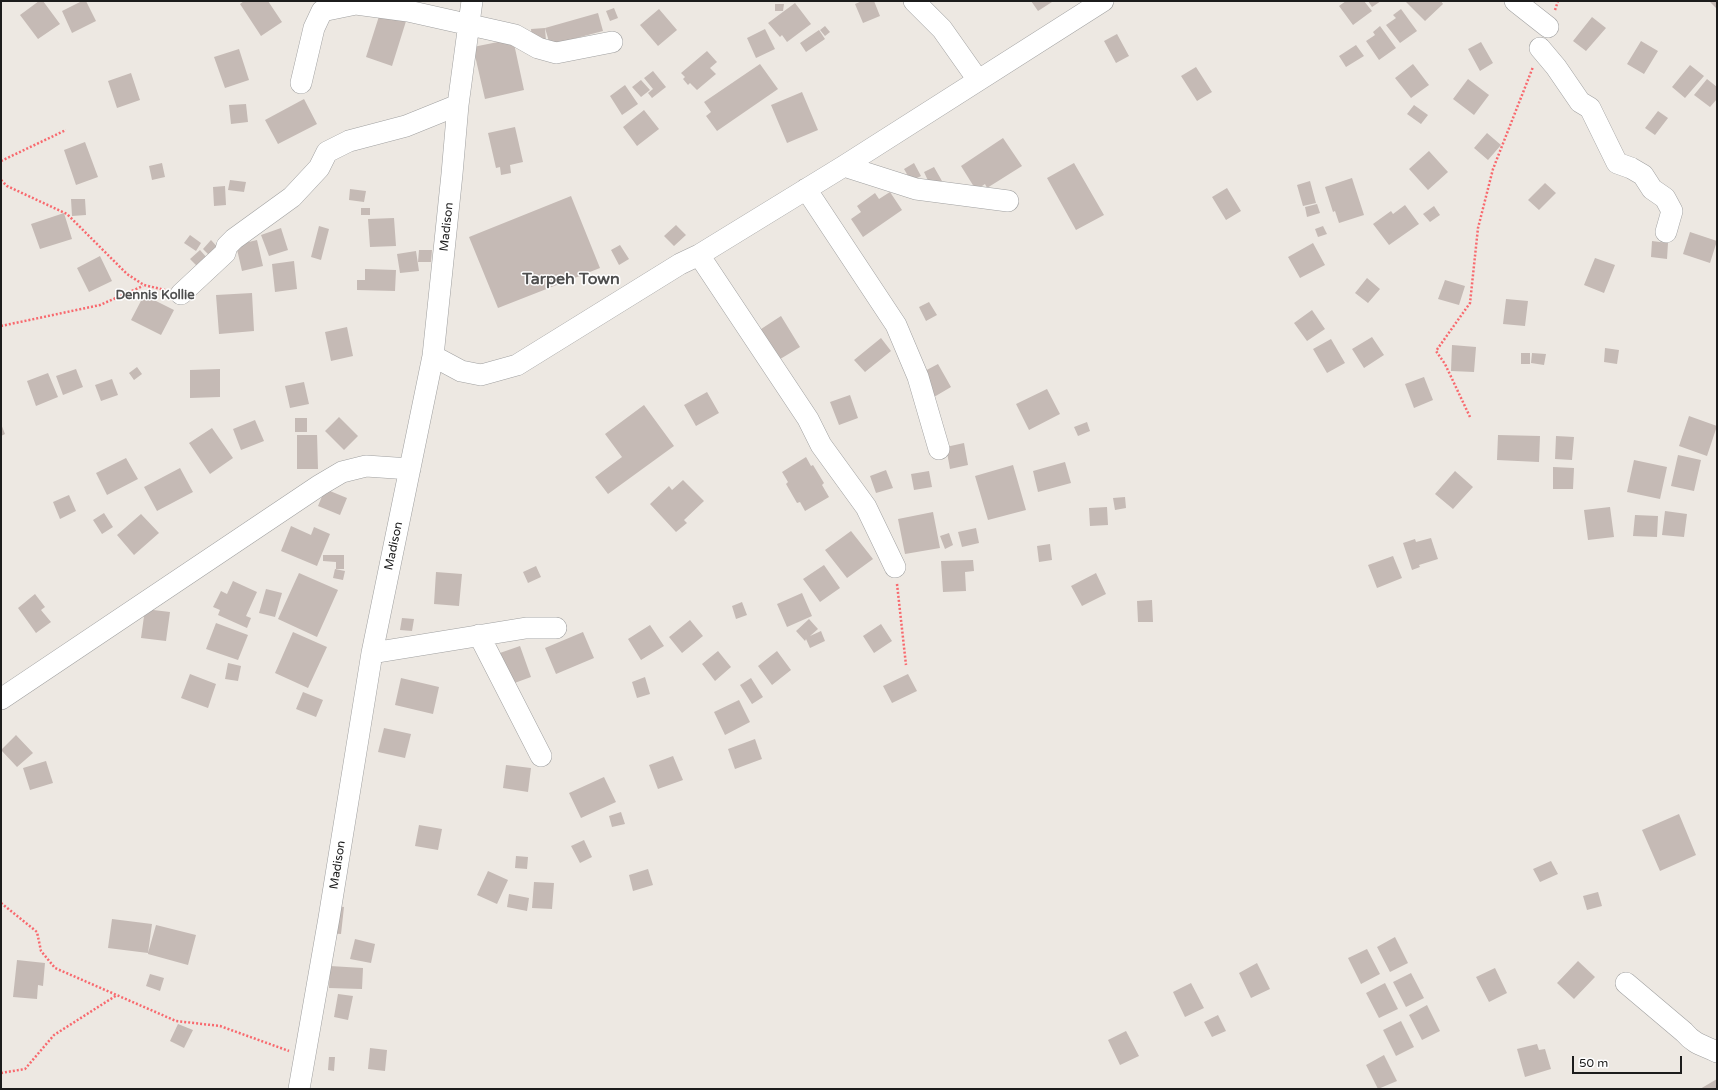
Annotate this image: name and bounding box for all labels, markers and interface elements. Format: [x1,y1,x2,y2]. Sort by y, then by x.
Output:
street label: Madison [437,202,457,252]
district label: Tarpeh Town [522,270,620,290]
district label: Dennis Kollie [115,288,195,304]
street label: Madison [382,520,406,572]
street label: Madison [327,840,349,890]
scale bar [1574,1048,1684,1074]
text: 50 m [1579,1056,1608,1070]

